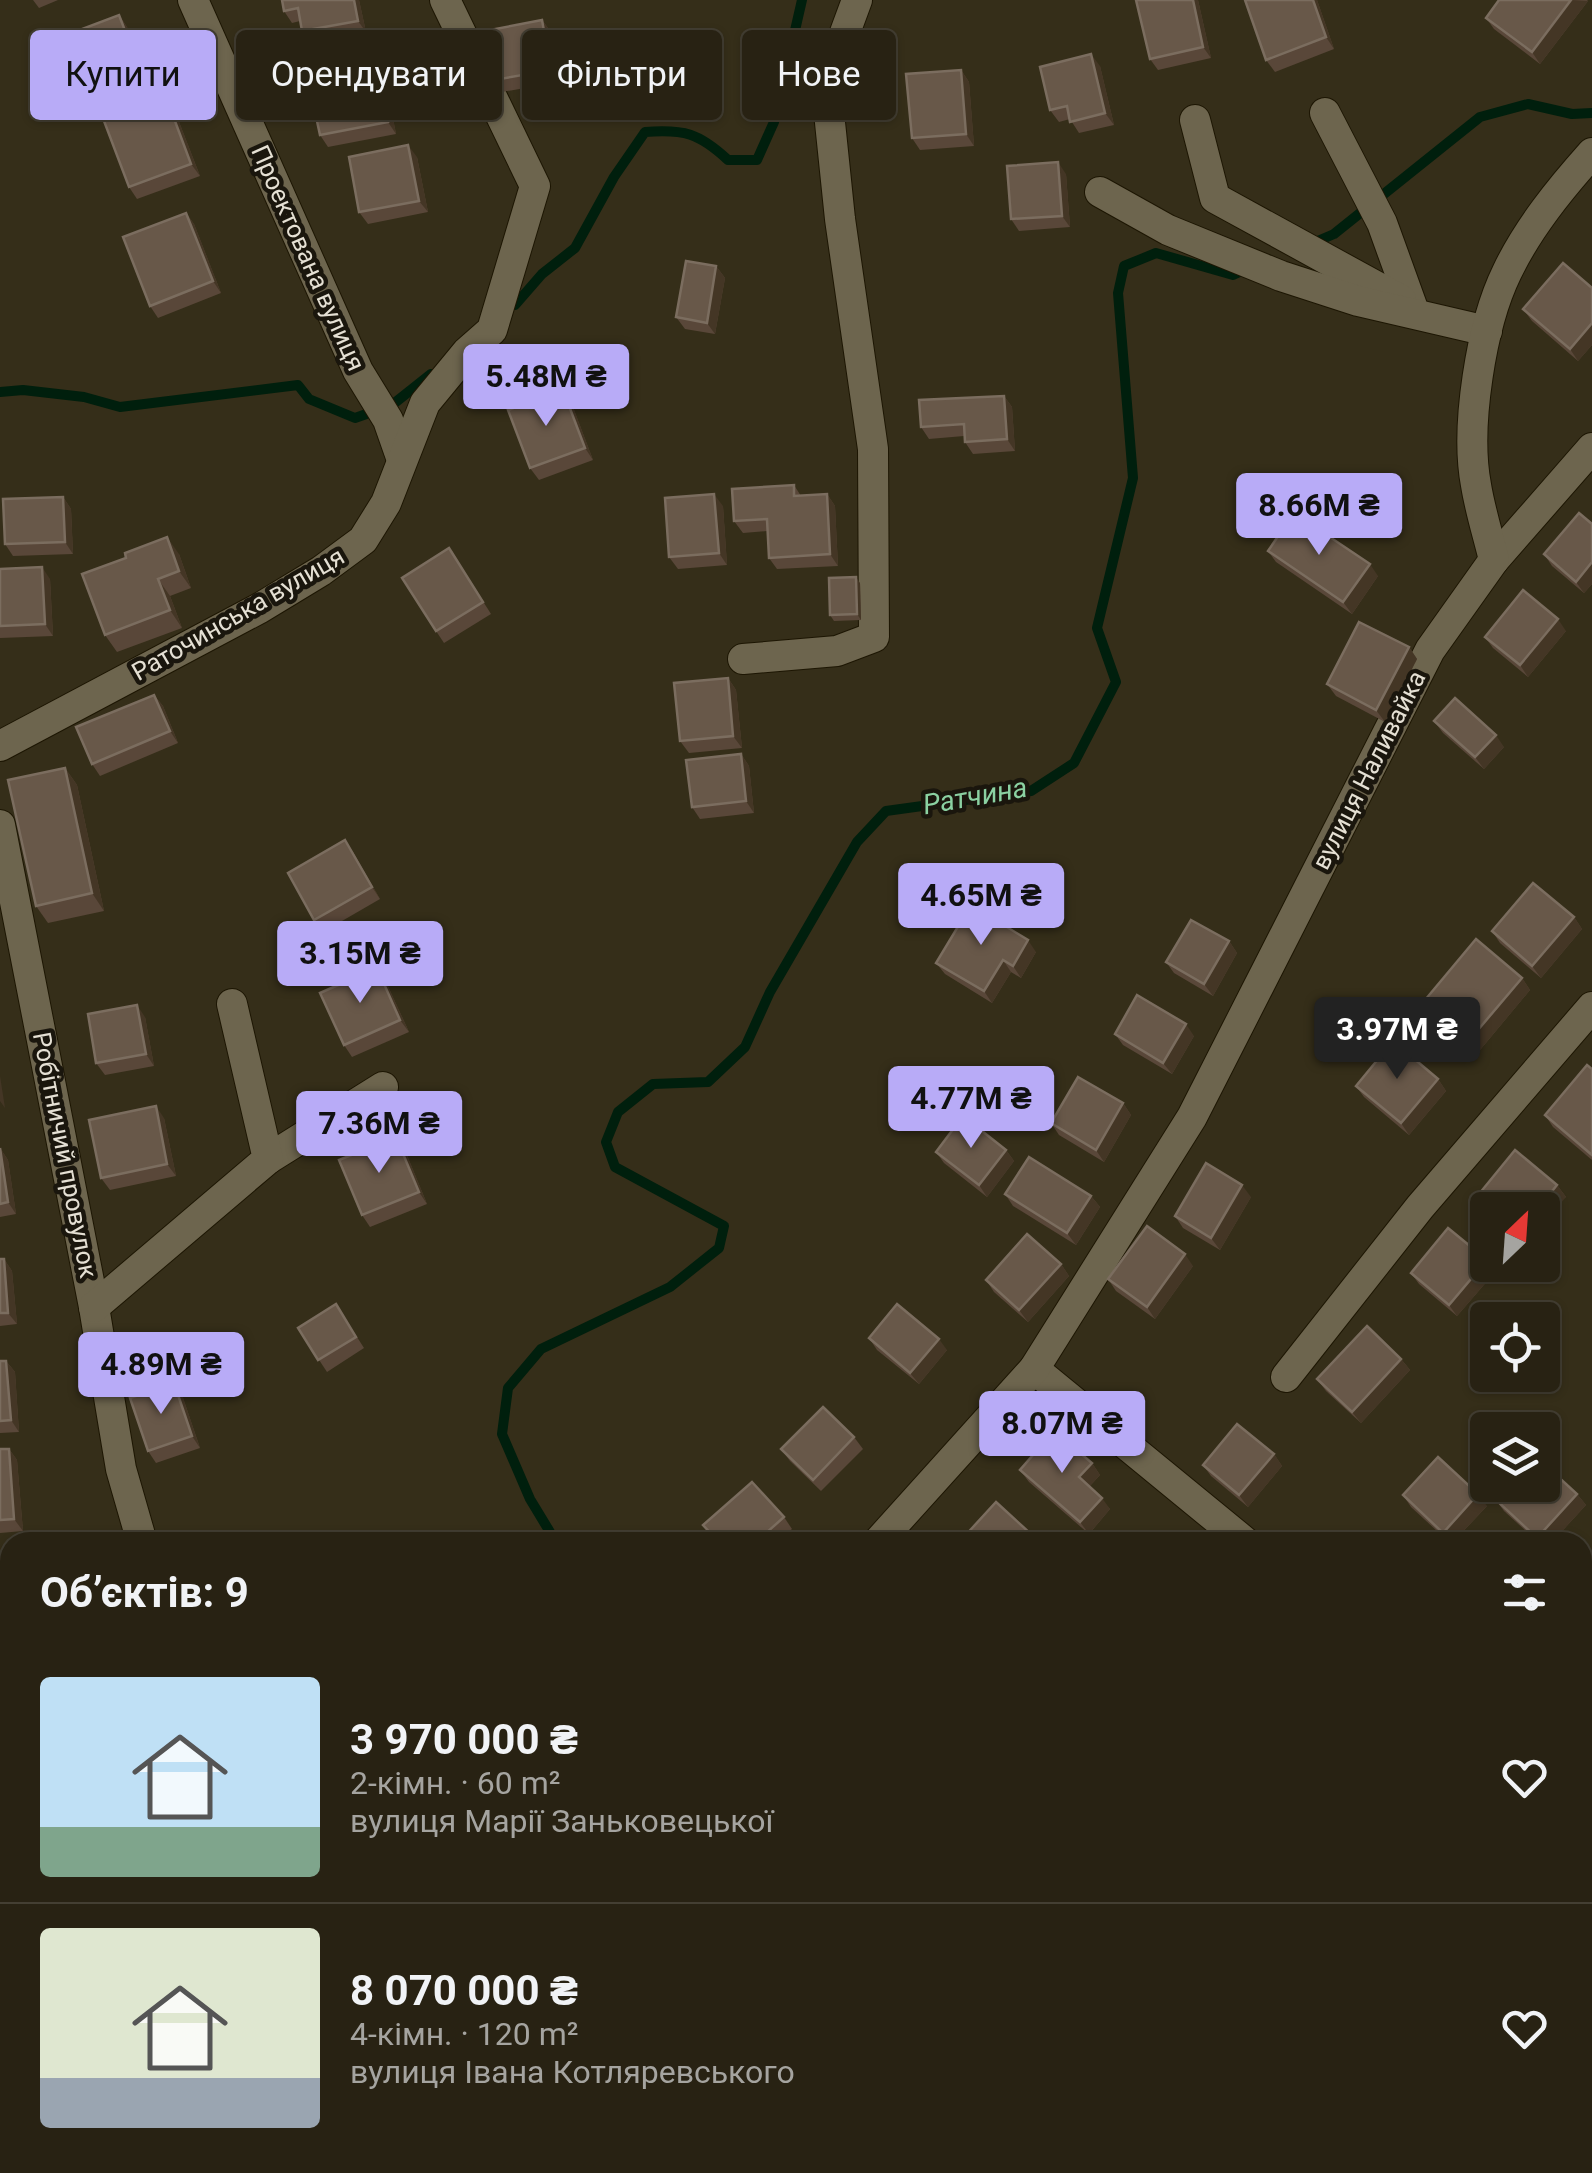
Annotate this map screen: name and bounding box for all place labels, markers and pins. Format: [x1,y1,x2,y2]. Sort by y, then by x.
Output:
pin: 5.48M ₴ [454,344,638,429]
pin: 8.66M ₴ [1227,473,1411,558]
pin: 4.65M ₴ [889,863,1073,948]
pin: 3.15M ₴ [268,921,452,1006]
pin: 3.97M ₴ [1305,997,1489,1082]
pin: 4.77M ₴ [879,1066,1063,1151]
pin: 7.36M ₴ [287,1091,471,1176]
pin: 4.89M ₴ [69,1332,253,1417]
pin: 8.07M ₴ [970,1391,1154,1476]

